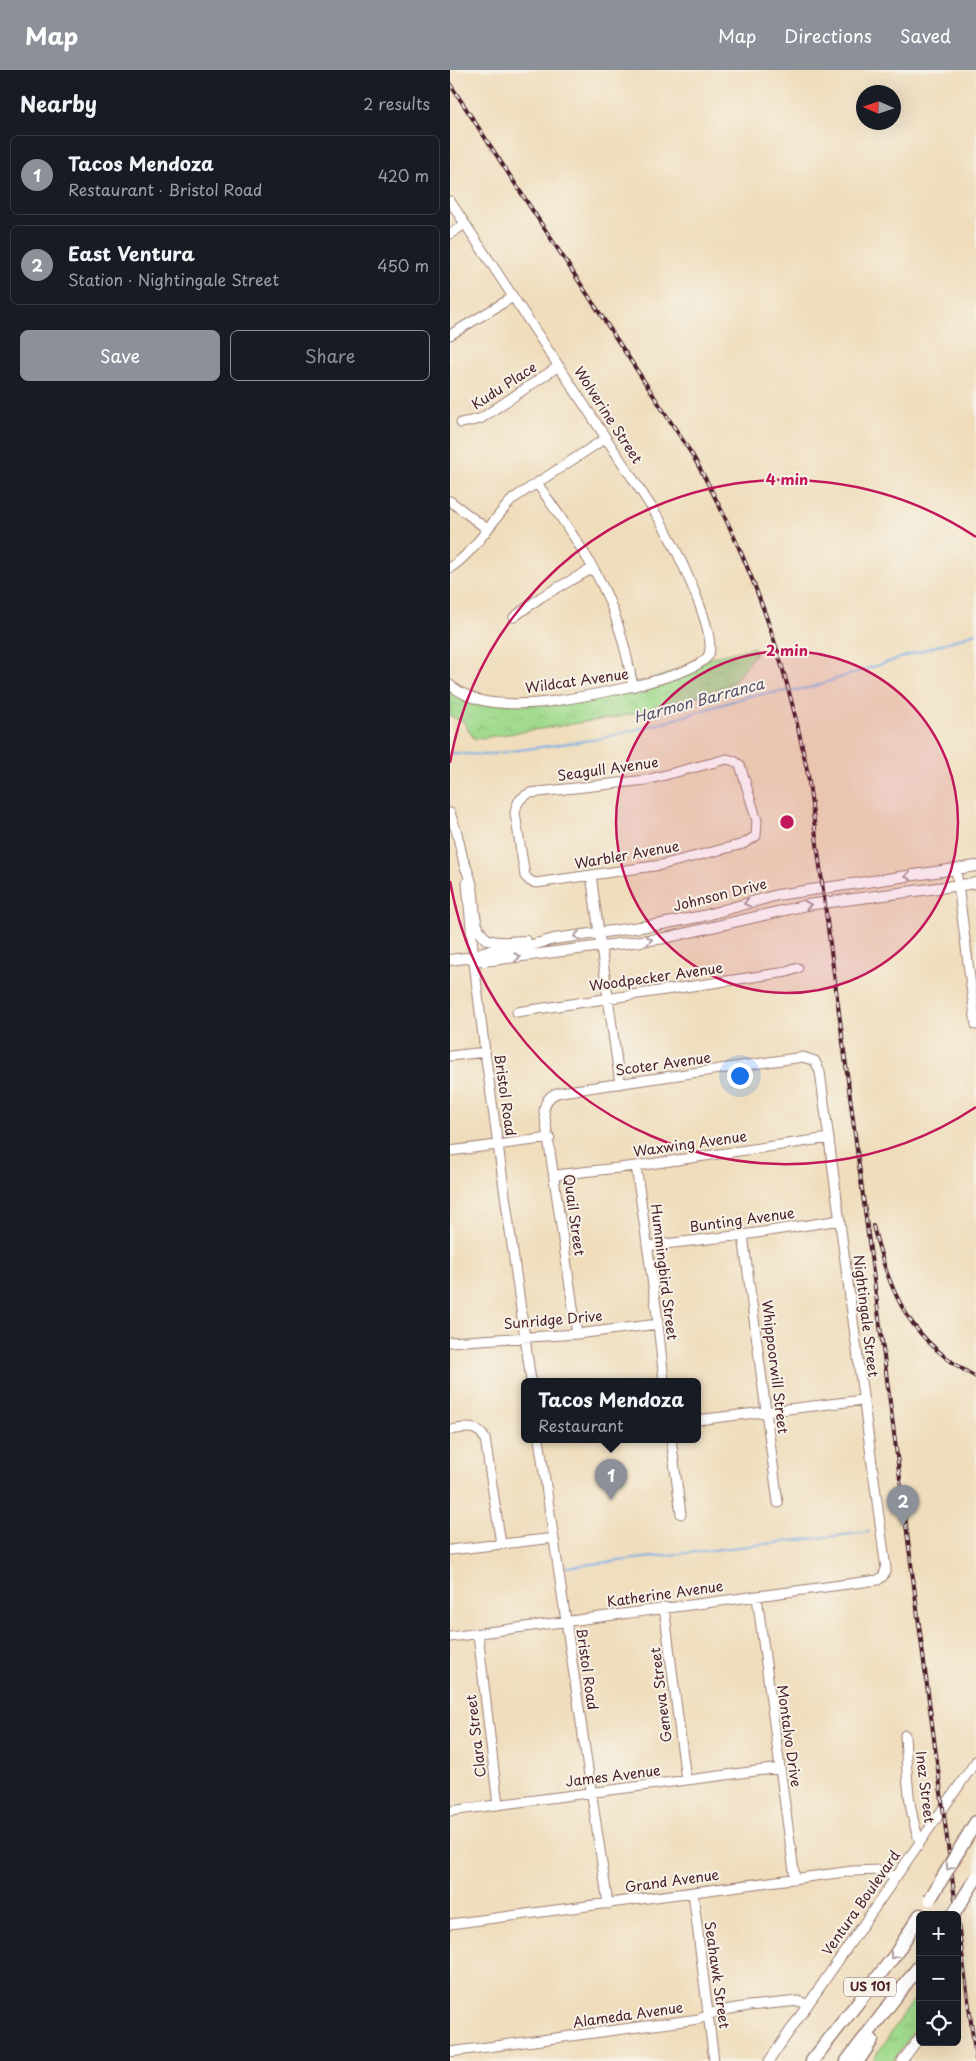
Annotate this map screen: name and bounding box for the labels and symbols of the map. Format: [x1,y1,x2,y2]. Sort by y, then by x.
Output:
north arrow [856,85,901,130]
street label: Kudu Place [467,357,540,415]
street label: Wolverine Street [569,362,648,468]
text: 4 min [766,467,808,490]
text: 2 min [766,638,808,661]
street label: Wildcat Avenue [524,663,630,698]
water label: Harmon Barranca [631,671,767,728]
street label: Seagull Avenue [556,751,660,786]
centre of rings [778,813,796,831]
street label: Warbler Avenue [573,835,681,874]
one-way arrow [903,870,911,881]
street label: Johnson Drive [671,873,769,916]
one-way arrow [744,898,752,908]
one-way arrow [803,901,812,911]
one-way arrow [572,930,580,941]
one-way arrow [646,935,654,946]
one-way arrow [514,952,522,963]
street label: Woodpecker Avenue [588,957,725,996]
street label: Scoter Avenue [614,1046,713,1081]
street label: Bristol Road [489,1053,522,1137]
your location [727,1063,753,1089]
street label: Waxwing Avenue [632,1125,748,1162]
street label: Quail Street [558,1173,591,1257]
street label: Bunting Avenue [688,1202,796,1237]
street label: Hummingbird Street [646,1203,683,1342]
street label: Nightingale Street [849,1254,884,1378]
street label: Whippoorwill Street [757,1299,794,1435]
street label: Sunridge Drive [503,1305,603,1334]
pin: 1 [595,1459,627,1500]
pin: 2 [887,1485,919,1526]
street label: Katherine Avenue [605,1575,725,1612]
street label: Bristol Road [571,1627,604,1711]
street label: Geneva Street [644,1646,677,1744]
street label: Montalvo Drive [772,1684,807,1788]
street label: Clara Street [460,1693,491,1779]
street label: Inez Street [911,1750,940,1825]
street label: James Avenue [564,1759,662,1792]
street label: Ventura Boulevard [816,1846,905,1960]
one-way arrow [946,1862,956,1871]
street label: Grand Avenue [624,1863,721,1897]
street label: Seahawk Street [700,1920,735,2030]
one-way arrow [890,1950,899,1960]
road number: US 101 [844,1978,896,1996]
street label: Alameda Avenue [571,1996,685,2033]

